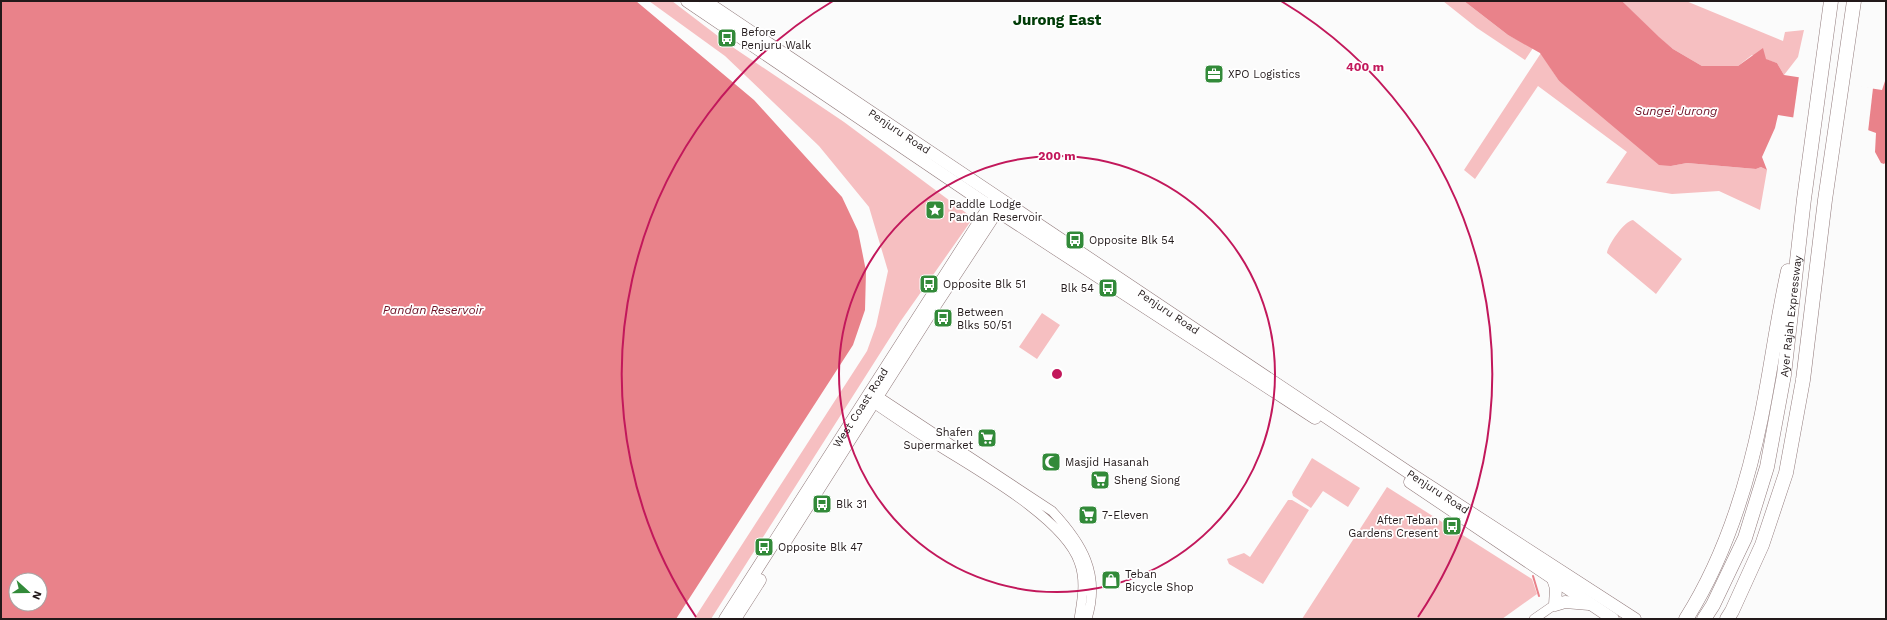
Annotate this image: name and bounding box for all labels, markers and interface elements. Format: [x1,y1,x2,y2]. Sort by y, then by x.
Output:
district label: Jurong East [1013,11,1102,29]
place label: Before Penjuru Walk [741,26,811,52]
bus stop icon: Before Penjuru Walk [716,27,738,49]
text: 400 m [1346,60,1384,74]
office icon: XPO Logistics [1203,63,1225,85]
place label: XPO Logistics [1228,68,1301,81]
water label: Sungei Jurong [1635,104,1717,118]
street label: Penjuru Road [866,106,932,157]
text: 200 m [1038,149,1076,163]
place label: Paddle Lodge Pandan Reservoir [949,198,1043,224]
place icon: Paddle Lodge Pandan Reservoir [924,199,946,221]
bus stop icon: Opposite Blk 54 [1064,229,1086,251]
place label: Opposite Blk 54 [1089,234,1175,247]
street label: Ayer Rajah Expressway [1778,254,1805,378]
bus stop icon: Opposite Blk 51 [918,273,940,295]
bus stop icon: Blk 54 [1097,277,1119,299]
place label: Opposite Blk 51 [943,278,1026,291]
place label: Blk 54 [1061,282,1094,295]
street label: Penjuru Road [1135,287,1202,337]
water label: Pandan Reservoir [383,303,485,317]
place label: Between Blks 50/51 [957,306,1012,332]
bus stop icon: Between Blks 50/51 [932,307,954,329]
street label: West Coast Road [830,366,891,450]
centre of rings [1050,367,1064,381]
place label: Shafen Supermarket [903,426,973,452]
supermarket icon: Shafen Supermarket [976,427,998,449]
mosque icon: Masjid Hasanah [1040,451,1062,473]
place label: Masjid Hasanah [1065,456,1149,469]
street label: Penjuru Road [1404,467,1471,517]
supermarket icon: Sheng Siong [1089,469,1111,491]
place label: Sheng Siong [1114,474,1180,487]
bus stop icon: Blk 31 [811,493,833,515]
place label: Blk 31 [836,498,867,511]
supermarket icon: 7-Eleven [1077,504,1099,526]
place label: 7-Eleven [1102,509,1149,522]
place label: After Teban Gardens Cresent [1348,514,1438,540]
bus stop icon: After Teban Gardens Cresent [1441,515,1463,537]
bus stop icon: Opposite Blk 47 [753,536,775,558]
place label: Opposite Blk 47 [778,541,863,554]
place label: Teban Bicycle Shop [1125,568,1194,594]
shop icon: Teban Bicycle Shop [1100,569,1122,591]
north arrow [8,572,48,612]
text: N [29,589,44,602]

